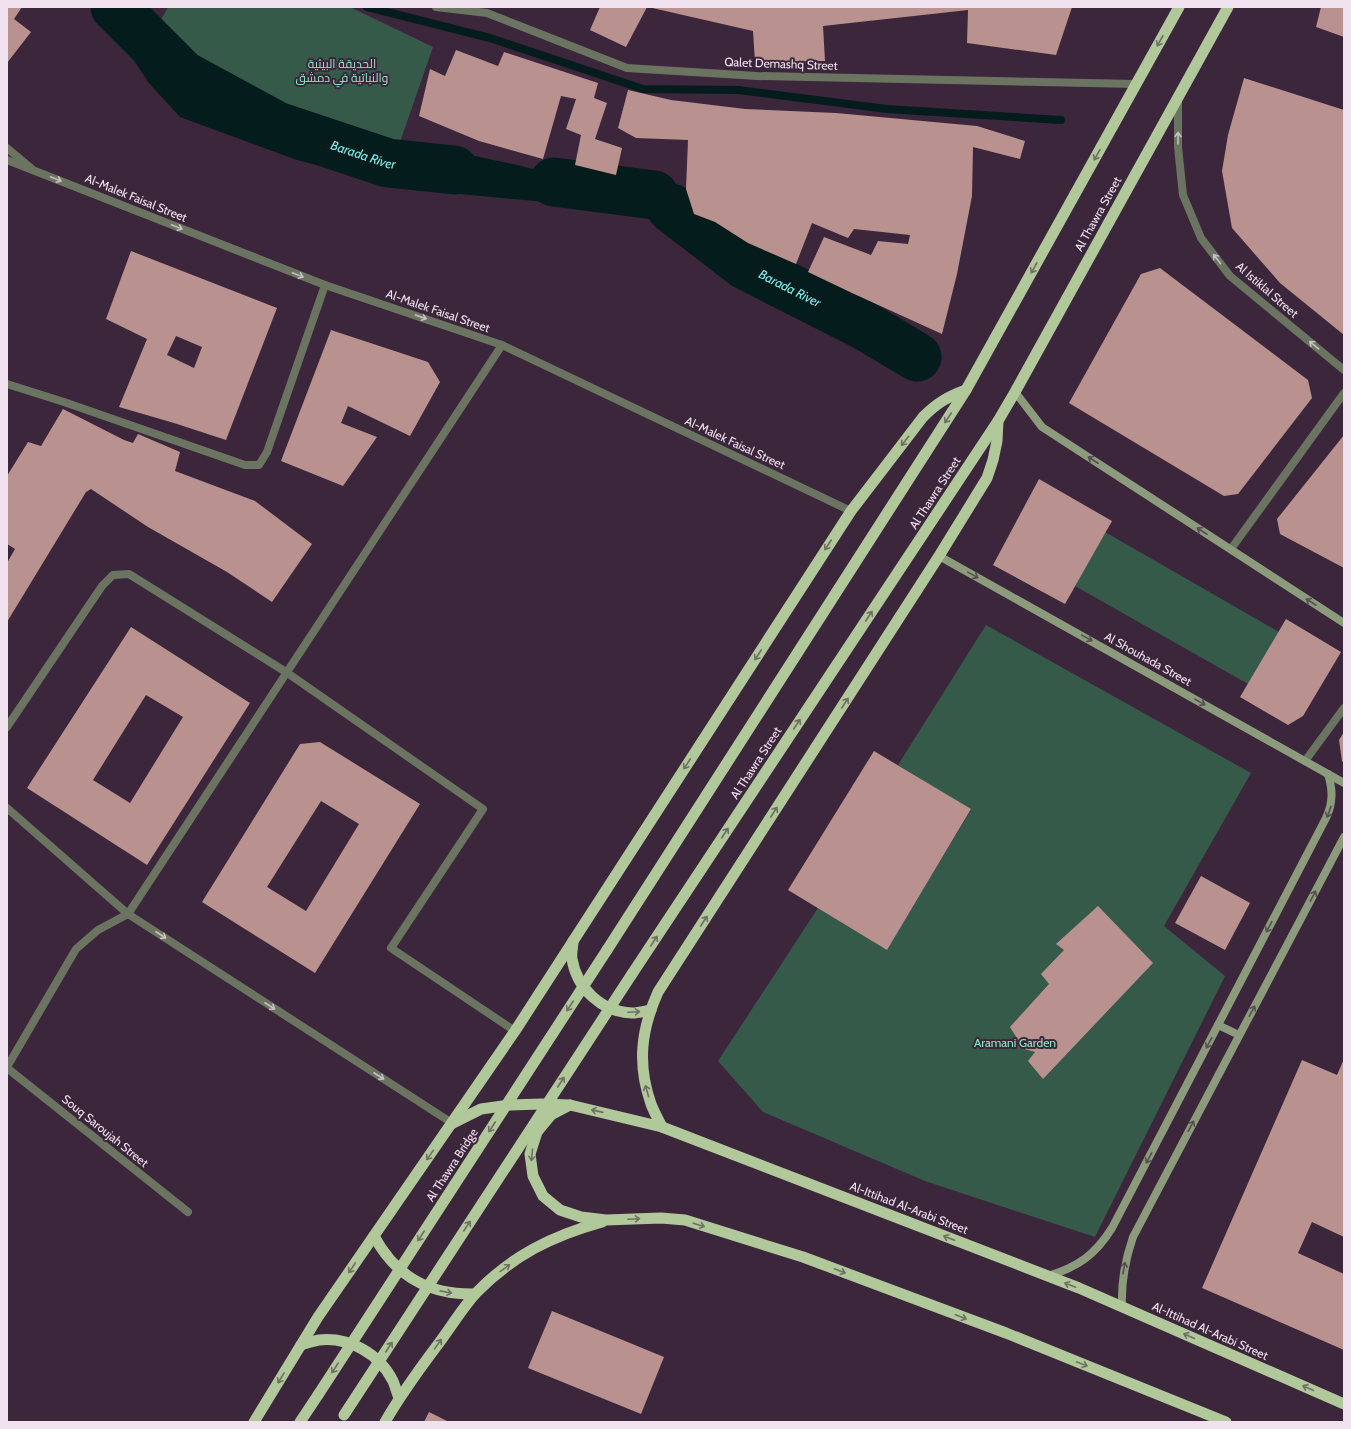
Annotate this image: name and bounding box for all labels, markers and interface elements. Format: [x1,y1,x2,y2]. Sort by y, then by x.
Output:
one-way arrow [1156,35,1163,47]
street label: Qalet Demashq Street [724,54,838,73]
park label: الحديقة البيئية والنباتية في دمشق [296,56,388,88]
one-way arrow [1174,132,1182,145]
water label: Barada River [329,136,397,172]
one-way arrow [1092,149,1100,161]
street label: Al-Malek Faisal Street [83,170,189,225]
street label: Al Thawra Street [1071,174,1124,254]
one-way arrow [50,176,62,184]
one-way arrow [171,223,183,231]
one-way arrow [1213,253,1221,264]
street label: Al Istiklal Street [1233,258,1302,321]
one-way arrow [1029,262,1037,274]
water label: Barada River [756,266,825,311]
one-way arrow [292,271,304,279]
street label: Al-Malek Faisal Street [384,286,492,335]
one-way arrow [414,314,426,322]
one-way arrow [1309,340,1319,349]
one-way arrow [944,412,952,424]
street label: Al-Malek Faisal Street [683,413,788,472]
one-way arrow [901,435,910,446]
street label: Al Thawra Street [906,454,963,532]
one-way arrow [1088,456,1099,464]
one-way arrow [1197,527,1208,535]
one-way arrow [824,540,833,551]
one-way arrow [967,572,979,580]
one-way arrow [1305,597,1317,605]
one-way arrow [865,611,873,622]
street label: Al Shouhada Street [1102,628,1194,689]
one-way arrow [1081,635,1093,643]
one-way arrow [754,649,762,660]
one-way arrow [841,697,849,709]
one-way arrow [1194,698,1206,706]
one-way arrow [793,719,801,730]
street label: Al Thawra Street [727,724,784,802]
one-way arrow [683,758,691,769]
one-way arrow [1324,805,1332,817]
one-way arrow [770,807,778,818]
one-way arrow [721,827,730,838]
one-way arrow [1310,890,1317,902]
one-way arrow [700,915,708,927]
one-way arrow [1265,921,1273,933]
one-way arrow [155,931,166,939]
one-way arrow [650,936,658,947]
one-way arrow [566,1000,574,1012]
one-way arrow [264,1002,276,1010]
one-way arrow [1249,1005,1256,1017]
one-way arrow [627,1008,640,1015]
park label: Aramani Garden [974,1035,1056,1050]
one-way arrow [1205,1036,1212,1048]
one-way arrow [373,1072,384,1080]
one-way arrow [557,1077,565,1088]
one-way arrow [643,1085,650,1098]
street label: Souq Saroujah Street [59,1091,152,1170]
one-way arrow [591,1106,604,1114]
one-way arrow [1188,1120,1196,1132]
one-way arrow [488,1121,496,1132]
street label: Al Thawra Bridge [422,1125,481,1204]
one-way arrow [528,1148,535,1161]
one-way arrow [426,1150,434,1161]
one-way arrow [1145,1152,1152,1164]
street label: Al-Ittihad Al-Arabi Street [848,1178,970,1237]
one-way arrow [627,1215,640,1222]
one-way arrow [463,1221,471,1232]
one-way arrow [693,1222,706,1229]
one-way arrow [417,1230,425,1241]
one-way arrow [943,1233,955,1241]
one-way arrow [1120,1262,1128,1275]
one-way arrow [347,1263,356,1274]
one-way arrow [499,1264,510,1272]
one-way arrow [833,1267,845,1275]
one-way arrow [1064,1280,1076,1288]
one-way arrow [439,1288,452,1296]
street label: Al-Ittihad Al-Arabi Street [1150,1298,1270,1363]
one-way arrow [955,1313,967,1321]
one-way arrow [1184,1332,1196,1339]
one-way arrow [434,1339,442,1350]
one-way arrow [385,1341,393,1353]
one-way arrow [1076,1361,1088,1369]
one-way arrow [331,1362,339,1373]
one-way arrow [276,1372,284,1384]
one-way arrow [1303,1384,1315,1392]

